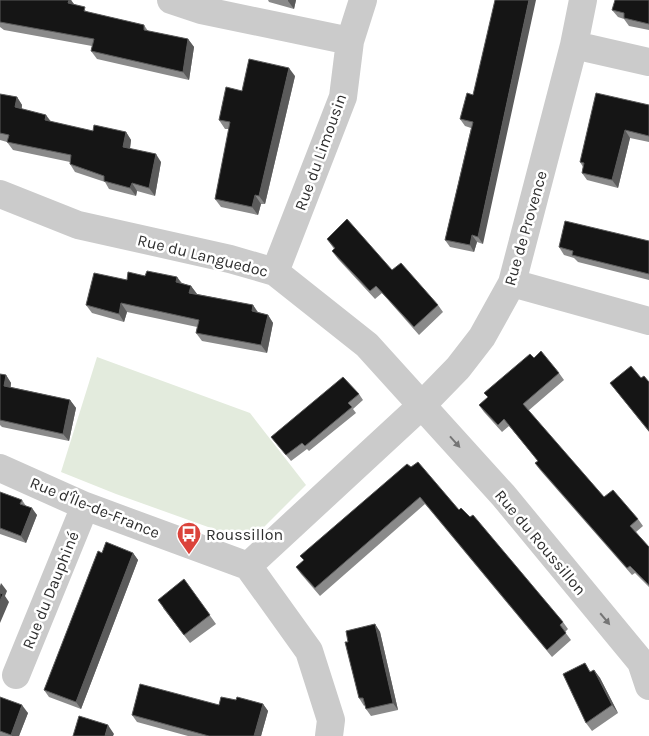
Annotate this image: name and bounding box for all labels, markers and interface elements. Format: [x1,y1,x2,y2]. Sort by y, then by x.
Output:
street label: Rue du Limousin [291,91,350,213]
street label: Rue de Provence [500,168,551,288]
street label: Rue du Languedoc [136,230,270,281]
one-way arrow [449,436,461,448]
street label: Rue d'Île-de-France [27,473,162,542]
street label: Rue du Roussillon [491,486,590,599]
bus stop icon: Roussillon [176,521,202,555]
place label: Roussillon [206,525,283,544]
street label: Rue du Dauphiné [18,529,83,652]
one-way arrow [600,612,611,625]

